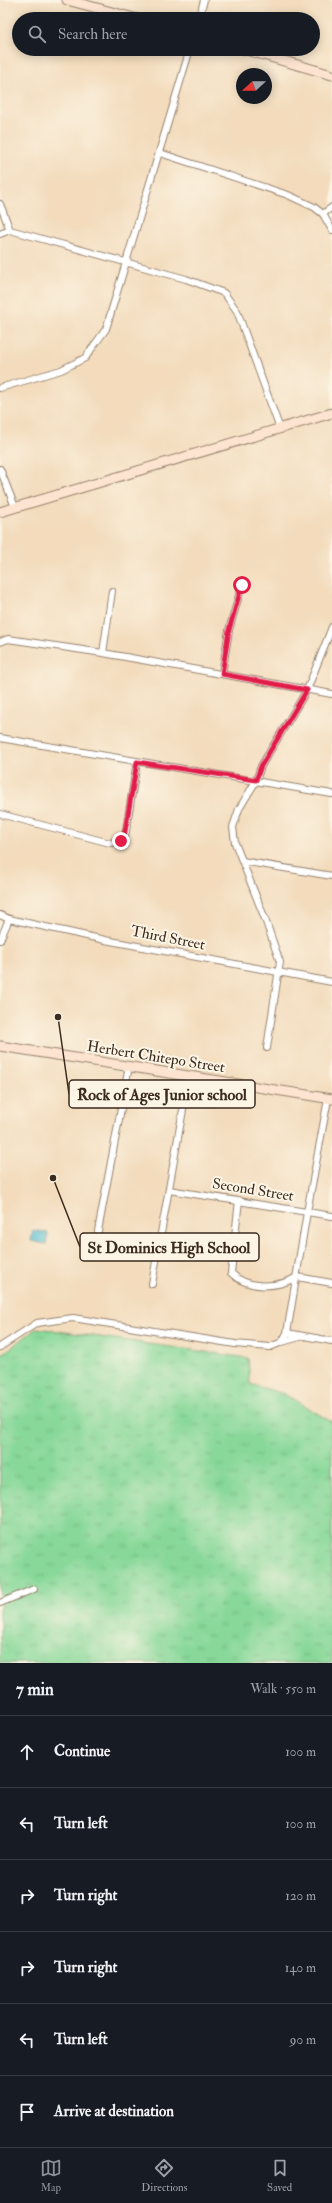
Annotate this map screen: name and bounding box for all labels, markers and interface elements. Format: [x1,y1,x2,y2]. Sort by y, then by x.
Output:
search box [12,12,320,56]
icon: search [26,23,48,45]
text: Search here [58,25,127,44]
north arrow [236,68,272,104]
route start [233,576,251,594]
route end [112,832,130,850]
street label: Third Street [129,921,207,955]
street label: Herbert Chitepo Street [86,1037,226,1078]
callout: Rock of Ages Junior school [69,1080,255,1108]
text: Rock of Ages Junior school [77,1085,248,1106]
street label: Second Street [211,1174,295,1206]
callout: St Dominics High School [80,1233,259,1261]
text: St Dominics High School [88,1238,251,1259]
text: 7 min [16,1679,54,1700]
text: Walk · 550 m [250,1681,316,1697]
icon: ahead [16,1741,38,1763]
text: Continue [54,1742,110,1761]
text: 100 m [285,1744,316,1760]
icon: left [16,1813,38,1835]
text: Turn left [54,1814,108,1833]
text: 100 m [285,1816,316,1832]
icon: right [16,1885,38,1907]
text: Turn right [54,1886,117,1905]
text: 120 m [285,1888,316,1904]
icon: right [16,1957,38,1979]
text: Turn right [54,1958,117,1977]
text: 140 m [285,1960,316,1976]
icon: left [16,2029,38,2051]
text: Turn left [54,2030,108,2049]
text: 90 m [290,2032,316,2048]
icon: arrive [16,2101,38,2123]
text: Arrive at destination [54,2102,174,2121]
tab: Map [40,2157,62,2194]
tab: Directions [141,2157,188,2194]
tab: Saved [267,2157,292,2194]

